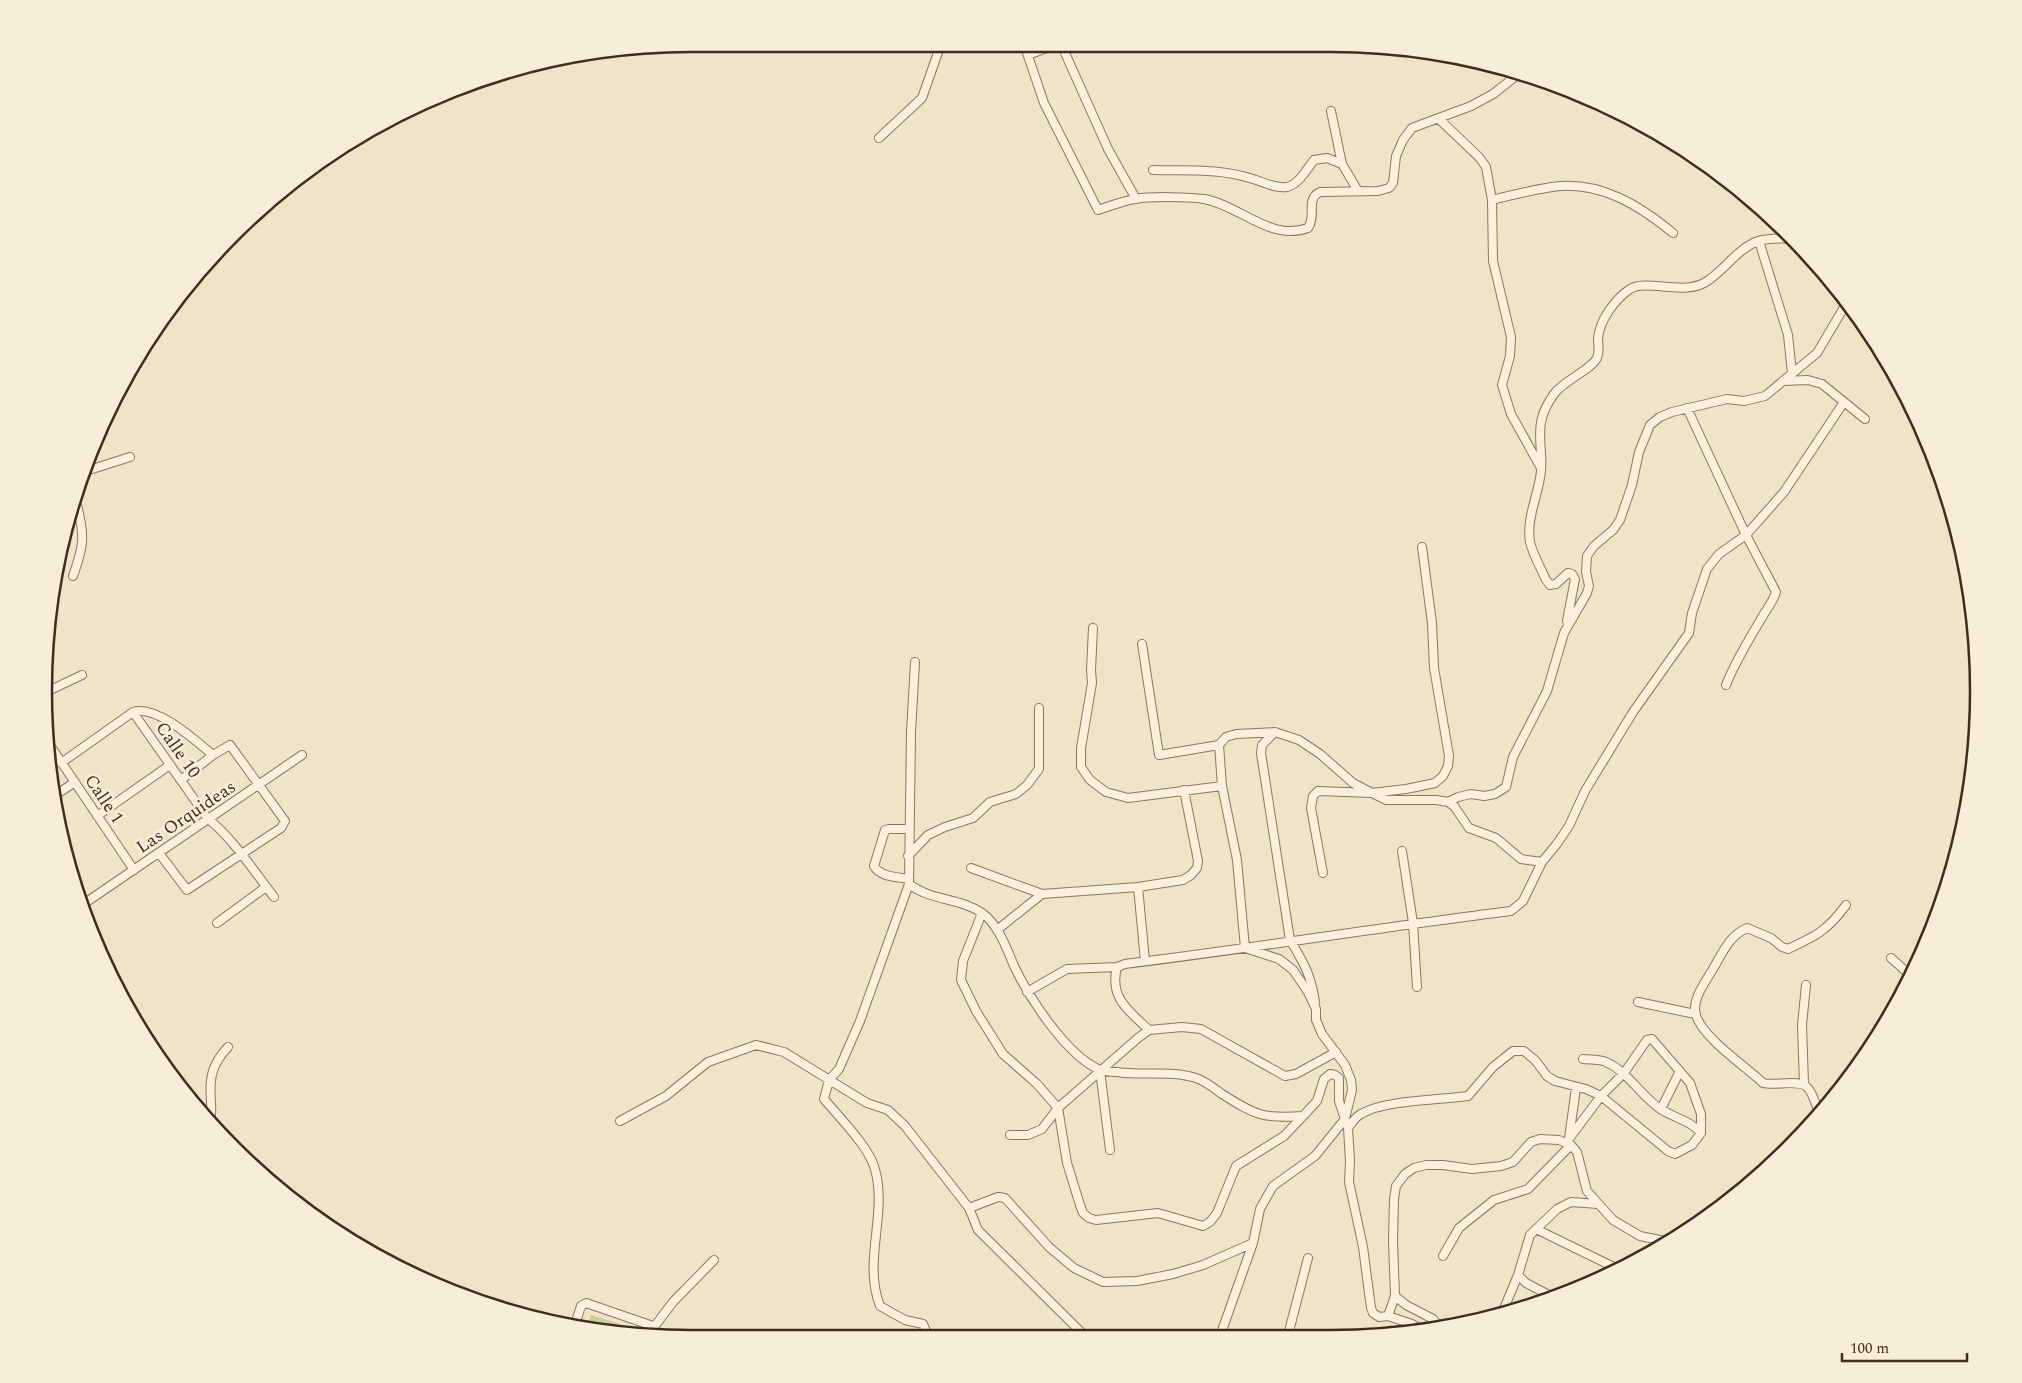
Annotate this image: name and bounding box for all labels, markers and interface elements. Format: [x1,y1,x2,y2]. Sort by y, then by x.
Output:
street label: Calle 10 [149,716,207,784]
street label: Calle 1 [78,769,130,829]
street label: Las Orquideas [131,774,241,860]
scale bar [1842,1330,1967,1362]
text: 100 m [1850,1337,1889,1360]

